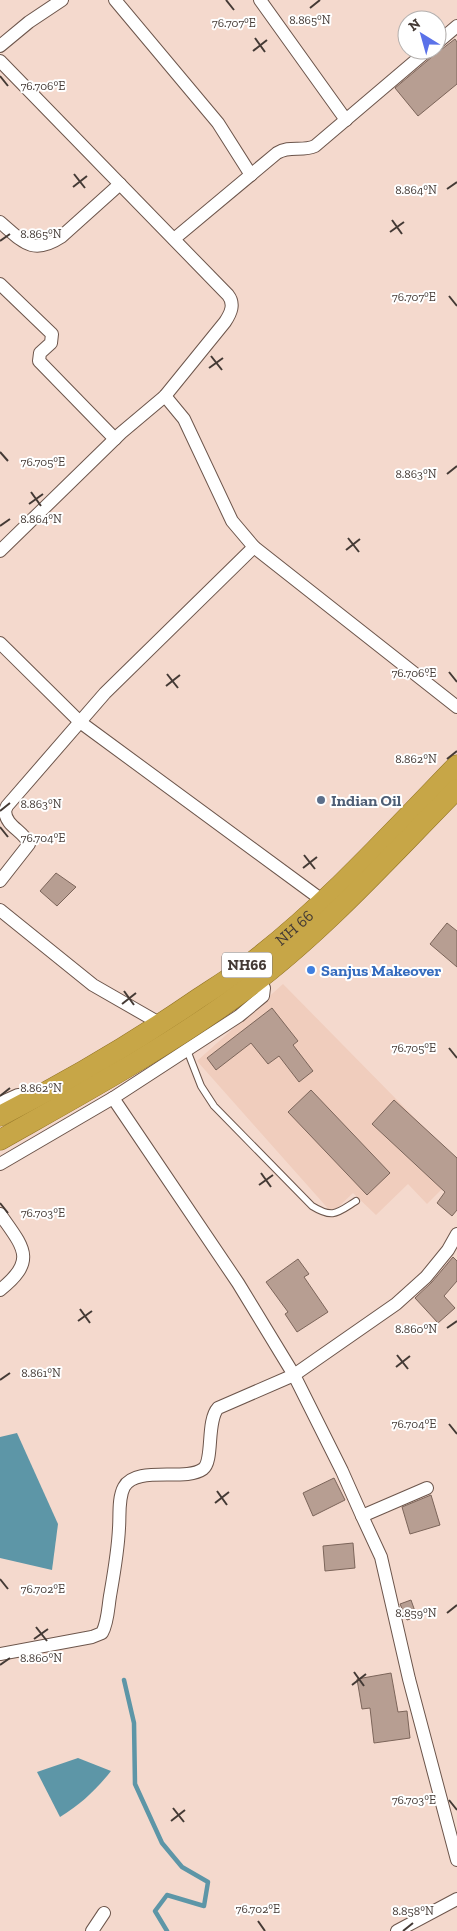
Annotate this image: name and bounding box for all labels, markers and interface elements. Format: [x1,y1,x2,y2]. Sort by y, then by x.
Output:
north arrow [397,10,447,60]
text: 8.865°N [289,13,331,27]
text: N [405,15,424,35]
text: 76.707°E [212,16,256,30]
text: 76.706°E [21,79,65,93]
text: 8.864°N [395,183,437,197]
text: 8.865°N [20,227,62,241]
text: 76.707°E [392,290,436,304]
text: 76.705°E [21,455,65,469]
text: 8.863°N [395,467,437,481]
text: 8.864°N [20,512,62,526]
text: 76.706°E [392,666,436,680]
text: 8.862°N [395,752,437,766]
place label: Indian Oil [331,791,402,810]
marker: Indian Oil [315,794,327,806]
text: 8.863°N [20,797,62,811]
text: 76.704°E [21,831,65,845]
street label: NH 66 [271,906,317,950]
road number: NH66 [222,952,272,978]
place label: Sanjus Makeover [321,961,441,980]
marker: Sanjus Makeover [305,964,317,976]
text: 76.705°E [392,1041,436,1055]
text: 8.862°N [20,1081,62,1095]
text: 76.703°E [21,1206,65,1220]
text: 8.860°N [395,1322,437,1336]
text: 8.861°N [21,1366,61,1380]
text: 76.704°E [392,1417,436,1431]
text: 76.702°E [21,1582,65,1596]
text: 8.859°N [395,1606,437,1620]
text: 8.860°N [20,1651,62,1665]
text: 76.703°E [392,1793,436,1807]
text: 76.702°E [236,1902,280,1916]
text: 8.858°N [392,1904,434,1918]

